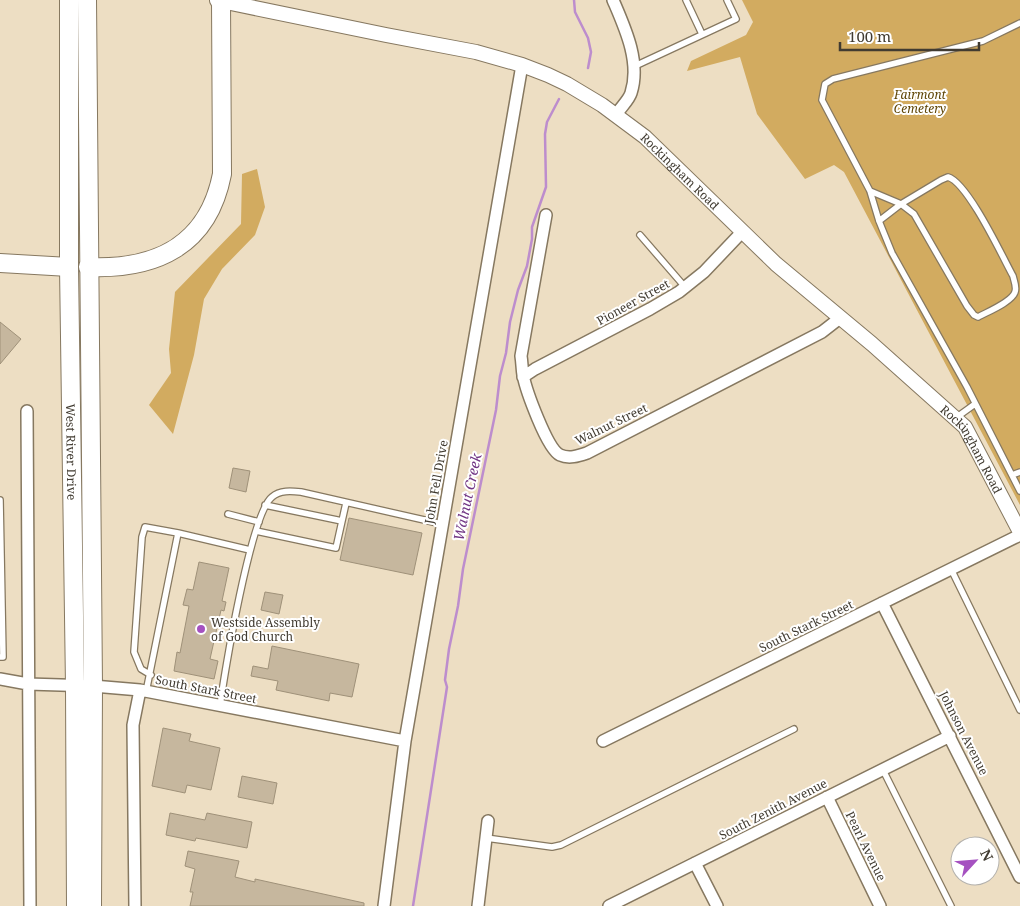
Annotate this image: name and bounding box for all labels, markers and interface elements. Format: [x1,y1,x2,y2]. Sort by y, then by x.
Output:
scale bar [840,20,979,52]
text: 100 m [848,26,891,46]
park label: Fairmont Cemetery [893,86,947,117]
street label: Rockingham Road [637,129,724,214]
street label: Pioneer Street [594,275,672,329]
street label: Walnut Street [572,399,650,449]
street label: Rockingham Road [937,401,1007,497]
street label: West River Drive [62,404,81,500]
street label: John Fell Drive [420,439,452,526]
water label: Walnut Creek [448,451,486,542]
street label: South Stark Street [756,596,856,656]
place label: Westside Assembly of God Church [211,614,320,645]
marker: Westside Assembly of God Church [195,623,207,635]
street label: South Stark Street [154,671,258,707]
street label: Johnson Avenue [935,687,993,778]
street label: South Zenith Avenue [716,774,830,844]
street label: Pearl Avenue [842,808,890,884]
north arrow [950,836,1000,886]
text: N [976,846,998,864]

